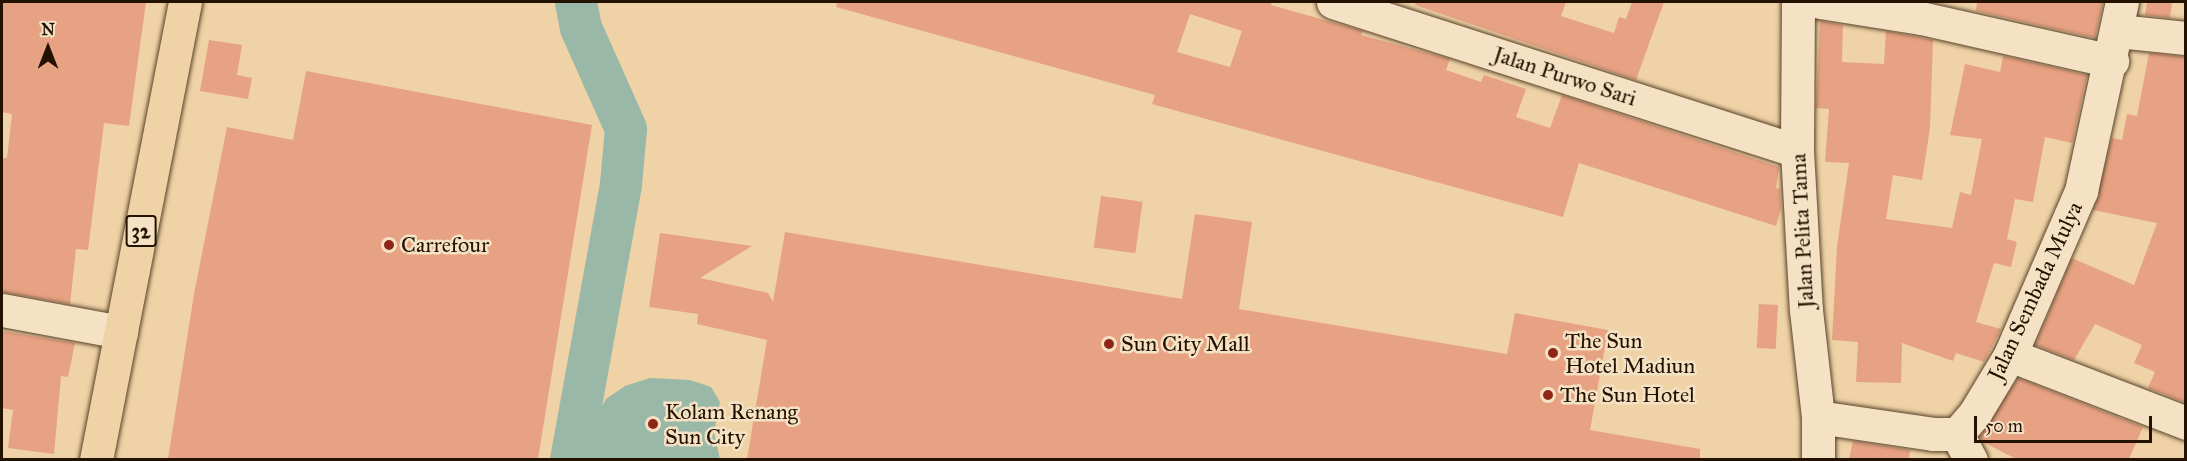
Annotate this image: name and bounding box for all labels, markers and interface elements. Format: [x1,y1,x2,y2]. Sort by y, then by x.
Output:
north arrow [18,18,78,78]
text: N [41,20,55,39]
street label: Jalan Purwo Sari [1490,40,1640,112]
street label: Jalan Pelita Tama [1785,153,1819,309]
street label: Jalan Sembada Mulya [1982,197,2088,385]
road number: 32 [124,213,158,249]
place label: Carrefour [401,232,489,258]
marker: Carrefour [382,238,396,252]
place label: The Sun Hotel Madiun [1565,327,1695,378]
place label: Sun City Mall [1121,331,1250,357]
marker: Sun City Mall [1102,337,1116,351]
marker: The Sun Hotel Madiun [1546,346,1560,360]
place label: The Sun Hotel [1560,382,1695,408]
marker: The Sun Hotel [1541,388,1555,402]
place label: Kolam Renang Sun City [665,398,798,450]
scale bar [1977,404,2156,442]
text: 50 m [1985,415,2023,437]
marker: Kolam Renang Sun City [646,417,660,431]

